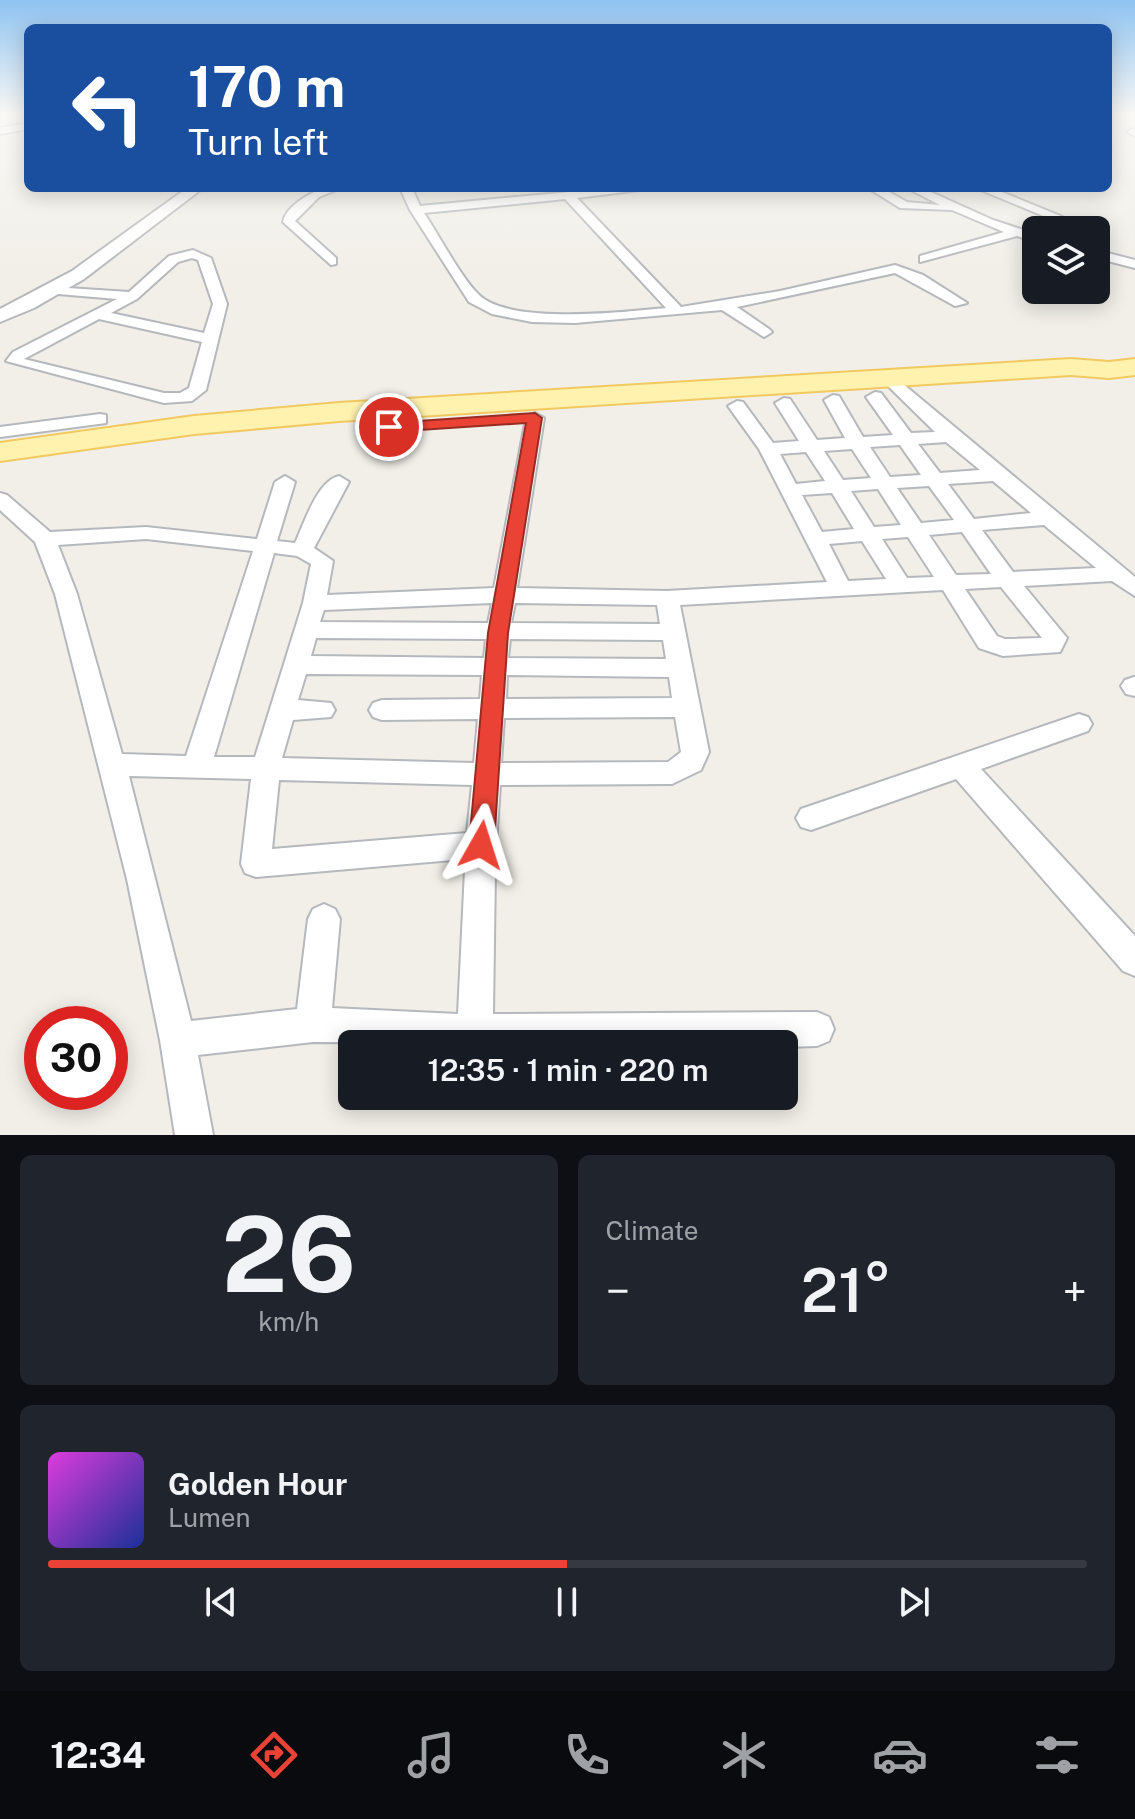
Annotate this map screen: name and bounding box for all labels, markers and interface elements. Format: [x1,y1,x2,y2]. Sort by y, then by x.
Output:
text: 170 m [188,54,345,120]
icon: left [56,56,160,160]
text: Turn left [188,121,329,163]
map controls [1022,216,1110,304]
button: layers [1022,216,1110,304]
pin [355,393,423,461]
icon: arrive [367,405,411,449]
position arrow [439,803,523,887]
speed limit sign: 30 [24,1006,128,1110]
text: 12:35 · 1 min · 220 m [427,1052,709,1088]
text: 26 [221,1193,356,1315]
text: Climate [606,1215,699,1246]
text: 21° [801,1255,891,1326]
text: − [606,1265,630,1317]
text: + [1063,1265,1087,1317]
text: km/h [258,1306,319,1337]
text: Golden Hour [168,1466,347,1502]
text: Lumen [168,1502,251,1533]
icon: previous [199,1580,243,1624]
icon: pause [545,1580,589,1624]
icon: next [892,1580,936,1624]
icon: directions [246,1727,302,1783]
icon: music [403,1727,459,1783]
icon: phone [559,1727,615,1783]
icon: climate [716,1727,772,1783]
icon: car [872,1727,928,1783]
icon: filters [1029,1727,1085,1783]
text: 12:34 [50,1734,146,1776]

